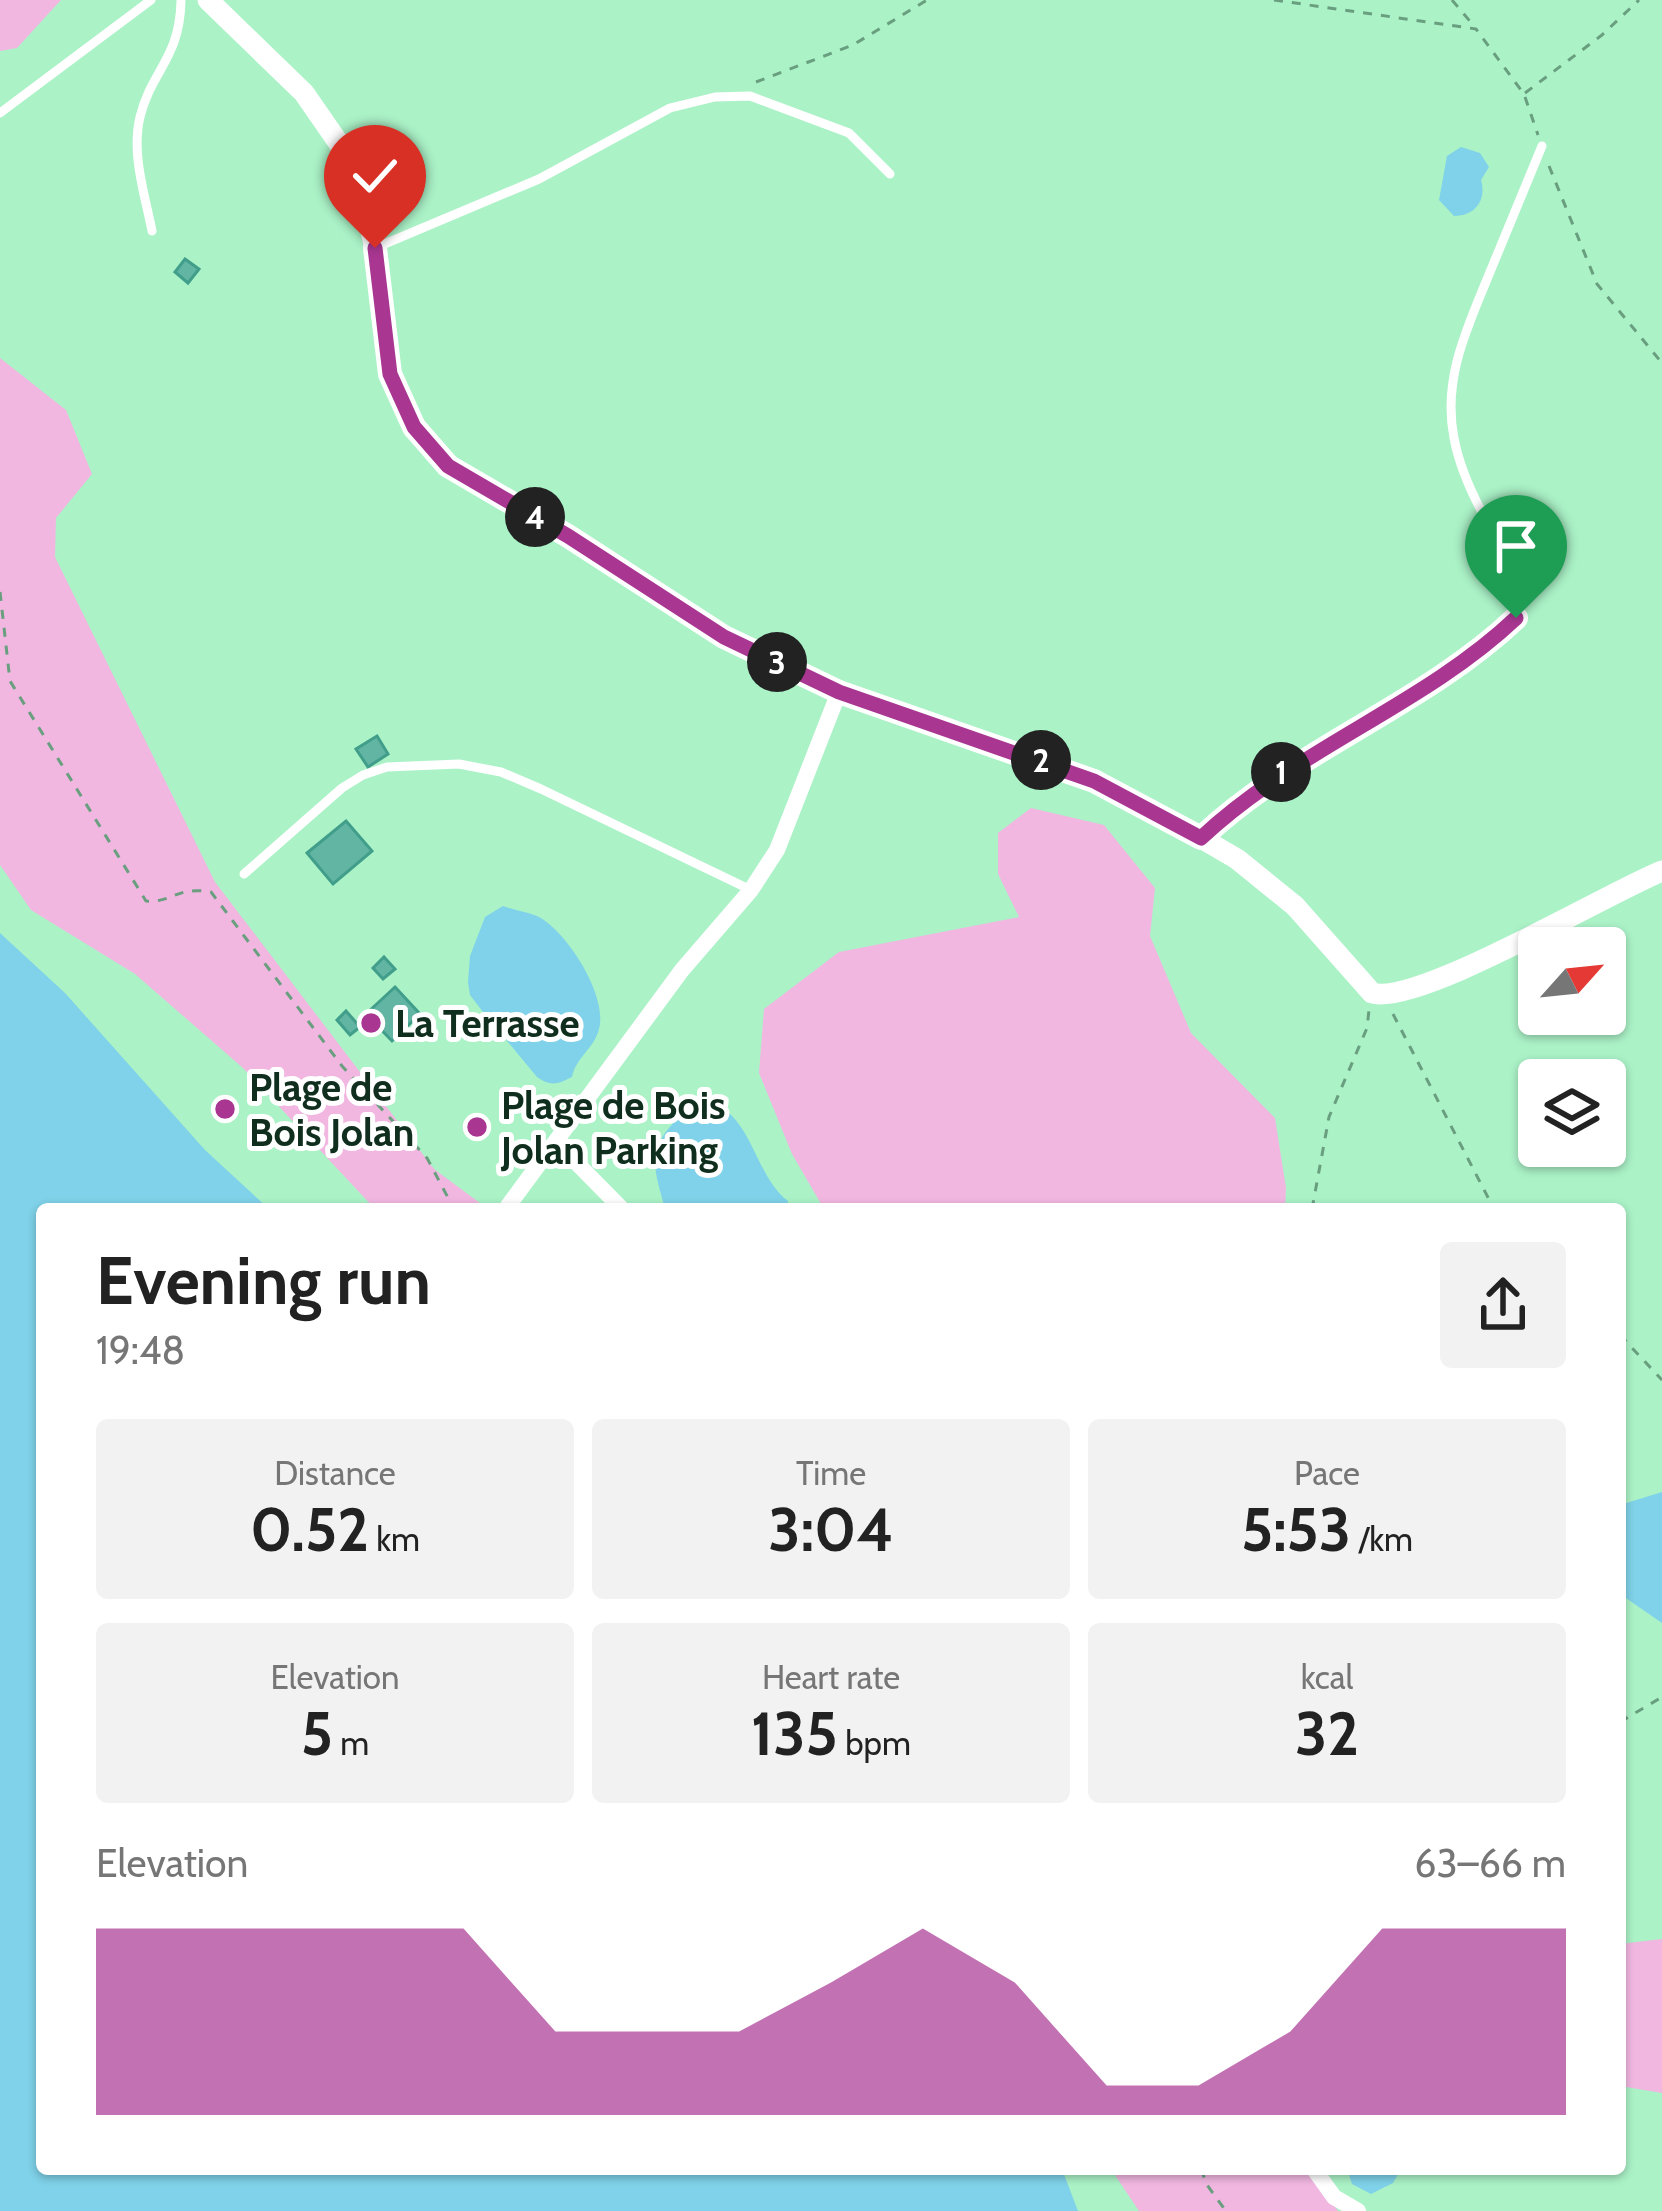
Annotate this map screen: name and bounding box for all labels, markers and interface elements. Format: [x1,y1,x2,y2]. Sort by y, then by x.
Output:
pin [324,125,426,248]
icon: check [342,143,408,209]
pin: 4 [505,487,565,547]
pin [1465,495,1567,618]
text: 4 [525,497,545,537]
icon: arrive [1483,513,1549,579]
pin: 3 [747,632,807,692]
text: 3 [768,642,786,682]
pin: 2 [1011,730,1071,790]
text: 2 [1032,740,1050,780]
pin: 1 [1251,742,1311,802]
text: 1 [1275,752,1287,792]
north arrow [1518,927,1626,1035]
map controls [1518,927,1626,1167]
place label: La Terrasse [395,999,580,1047]
marker: La Terrasse [358,1010,384,1036]
button: layers [1518,1059,1626,1167]
place label: Plage de Bois Jolan [249,1063,414,1156]
place label: Plage de Bois Jolan Parking [500,1081,726,1174]
marker: Plage de Bois Jolan [212,1096,238,1122]
marker: Plage de Bois Jolan Parking [464,1114,490,1140]
text: Evening run [96,1240,431,1321]
button: share [1440,1242,1566,1368]
text: 19:48 [96,1326,185,1374]
text: Distance [274,1453,396,1493]
text: Time [796,1453,866,1493]
text: Pace [1294,1453,1360,1493]
text: 0.52 [250,1493,369,1566]
text: 3:04 [768,1493,894,1566]
text: 5:53 [1241,1493,1351,1566]
text: km [369,1519,420,1559]
text: /km [1351,1519,1413,1559]
text: Elevation [271,1657,399,1697]
text: Heart rate [762,1657,900,1697]
text: kcal [1301,1657,1353,1697]
text: 5 [301,1697,333,1770]
text: 135 [751,1697,838,1770]
text: 32 [1295,1697,1359,1770]
text: m [333,1723,369,1763]
text: bpm [838,1723,911,1763]
text: Elevation [96,1839,248,1887]
text: 63–66 m [1414,1839,1566,1887]

